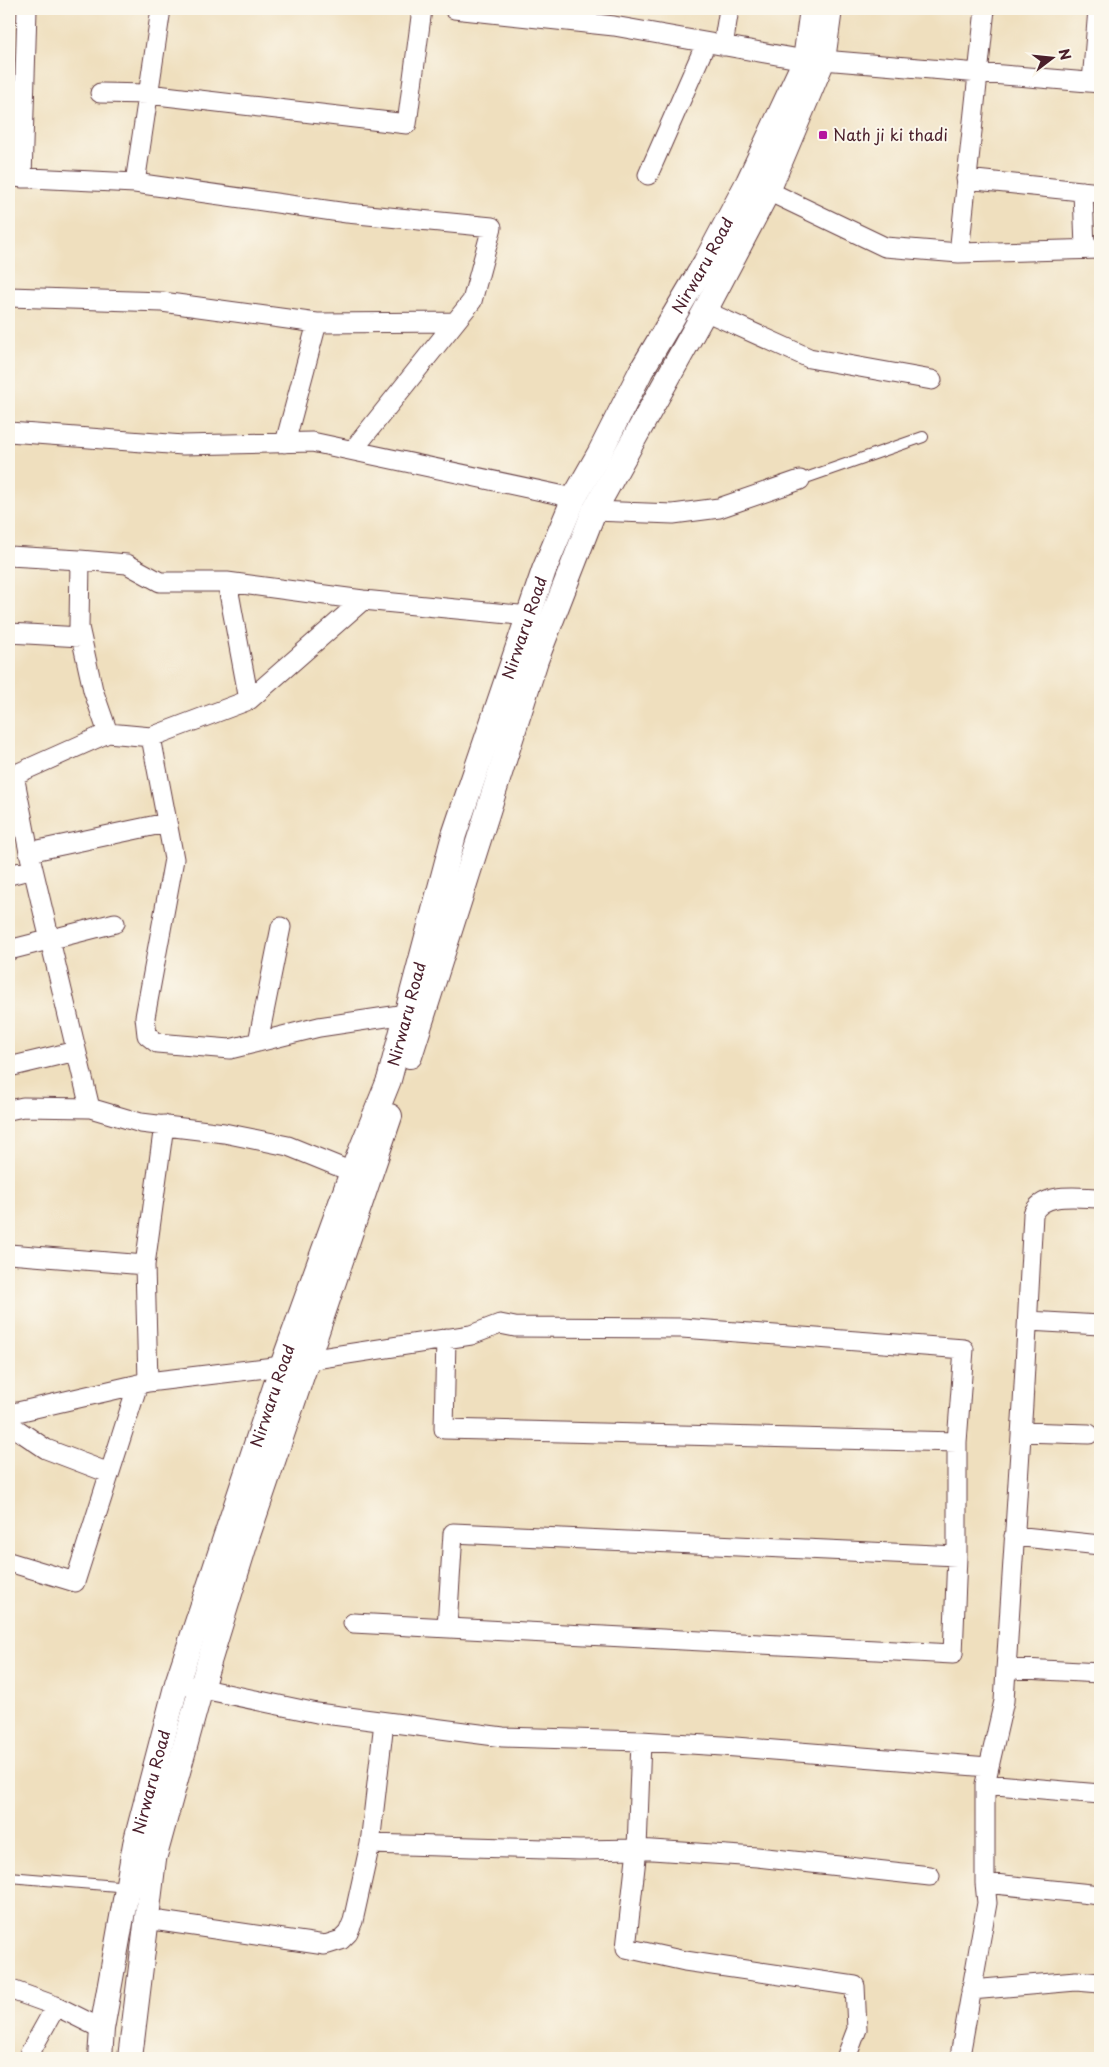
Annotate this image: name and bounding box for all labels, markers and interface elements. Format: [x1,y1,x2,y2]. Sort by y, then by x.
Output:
north arrow [1026,32,1076,82]
text: N [1053,46,1077,63]
place label: Nath ji ki thadi [833,122,948,146]
marker: Nath ji ki thadi [817,129,829,141]
street label: Nirwaru Road [665,212,738,317]
street label: Nirwaru Road [495,573,552,682]
street label: Nirwaru Road [380,959,431,1069]
street label: Nirwaru Road [243,1341,300,1450]
street label: Nirwaru Road [125,1727,175,1837]

